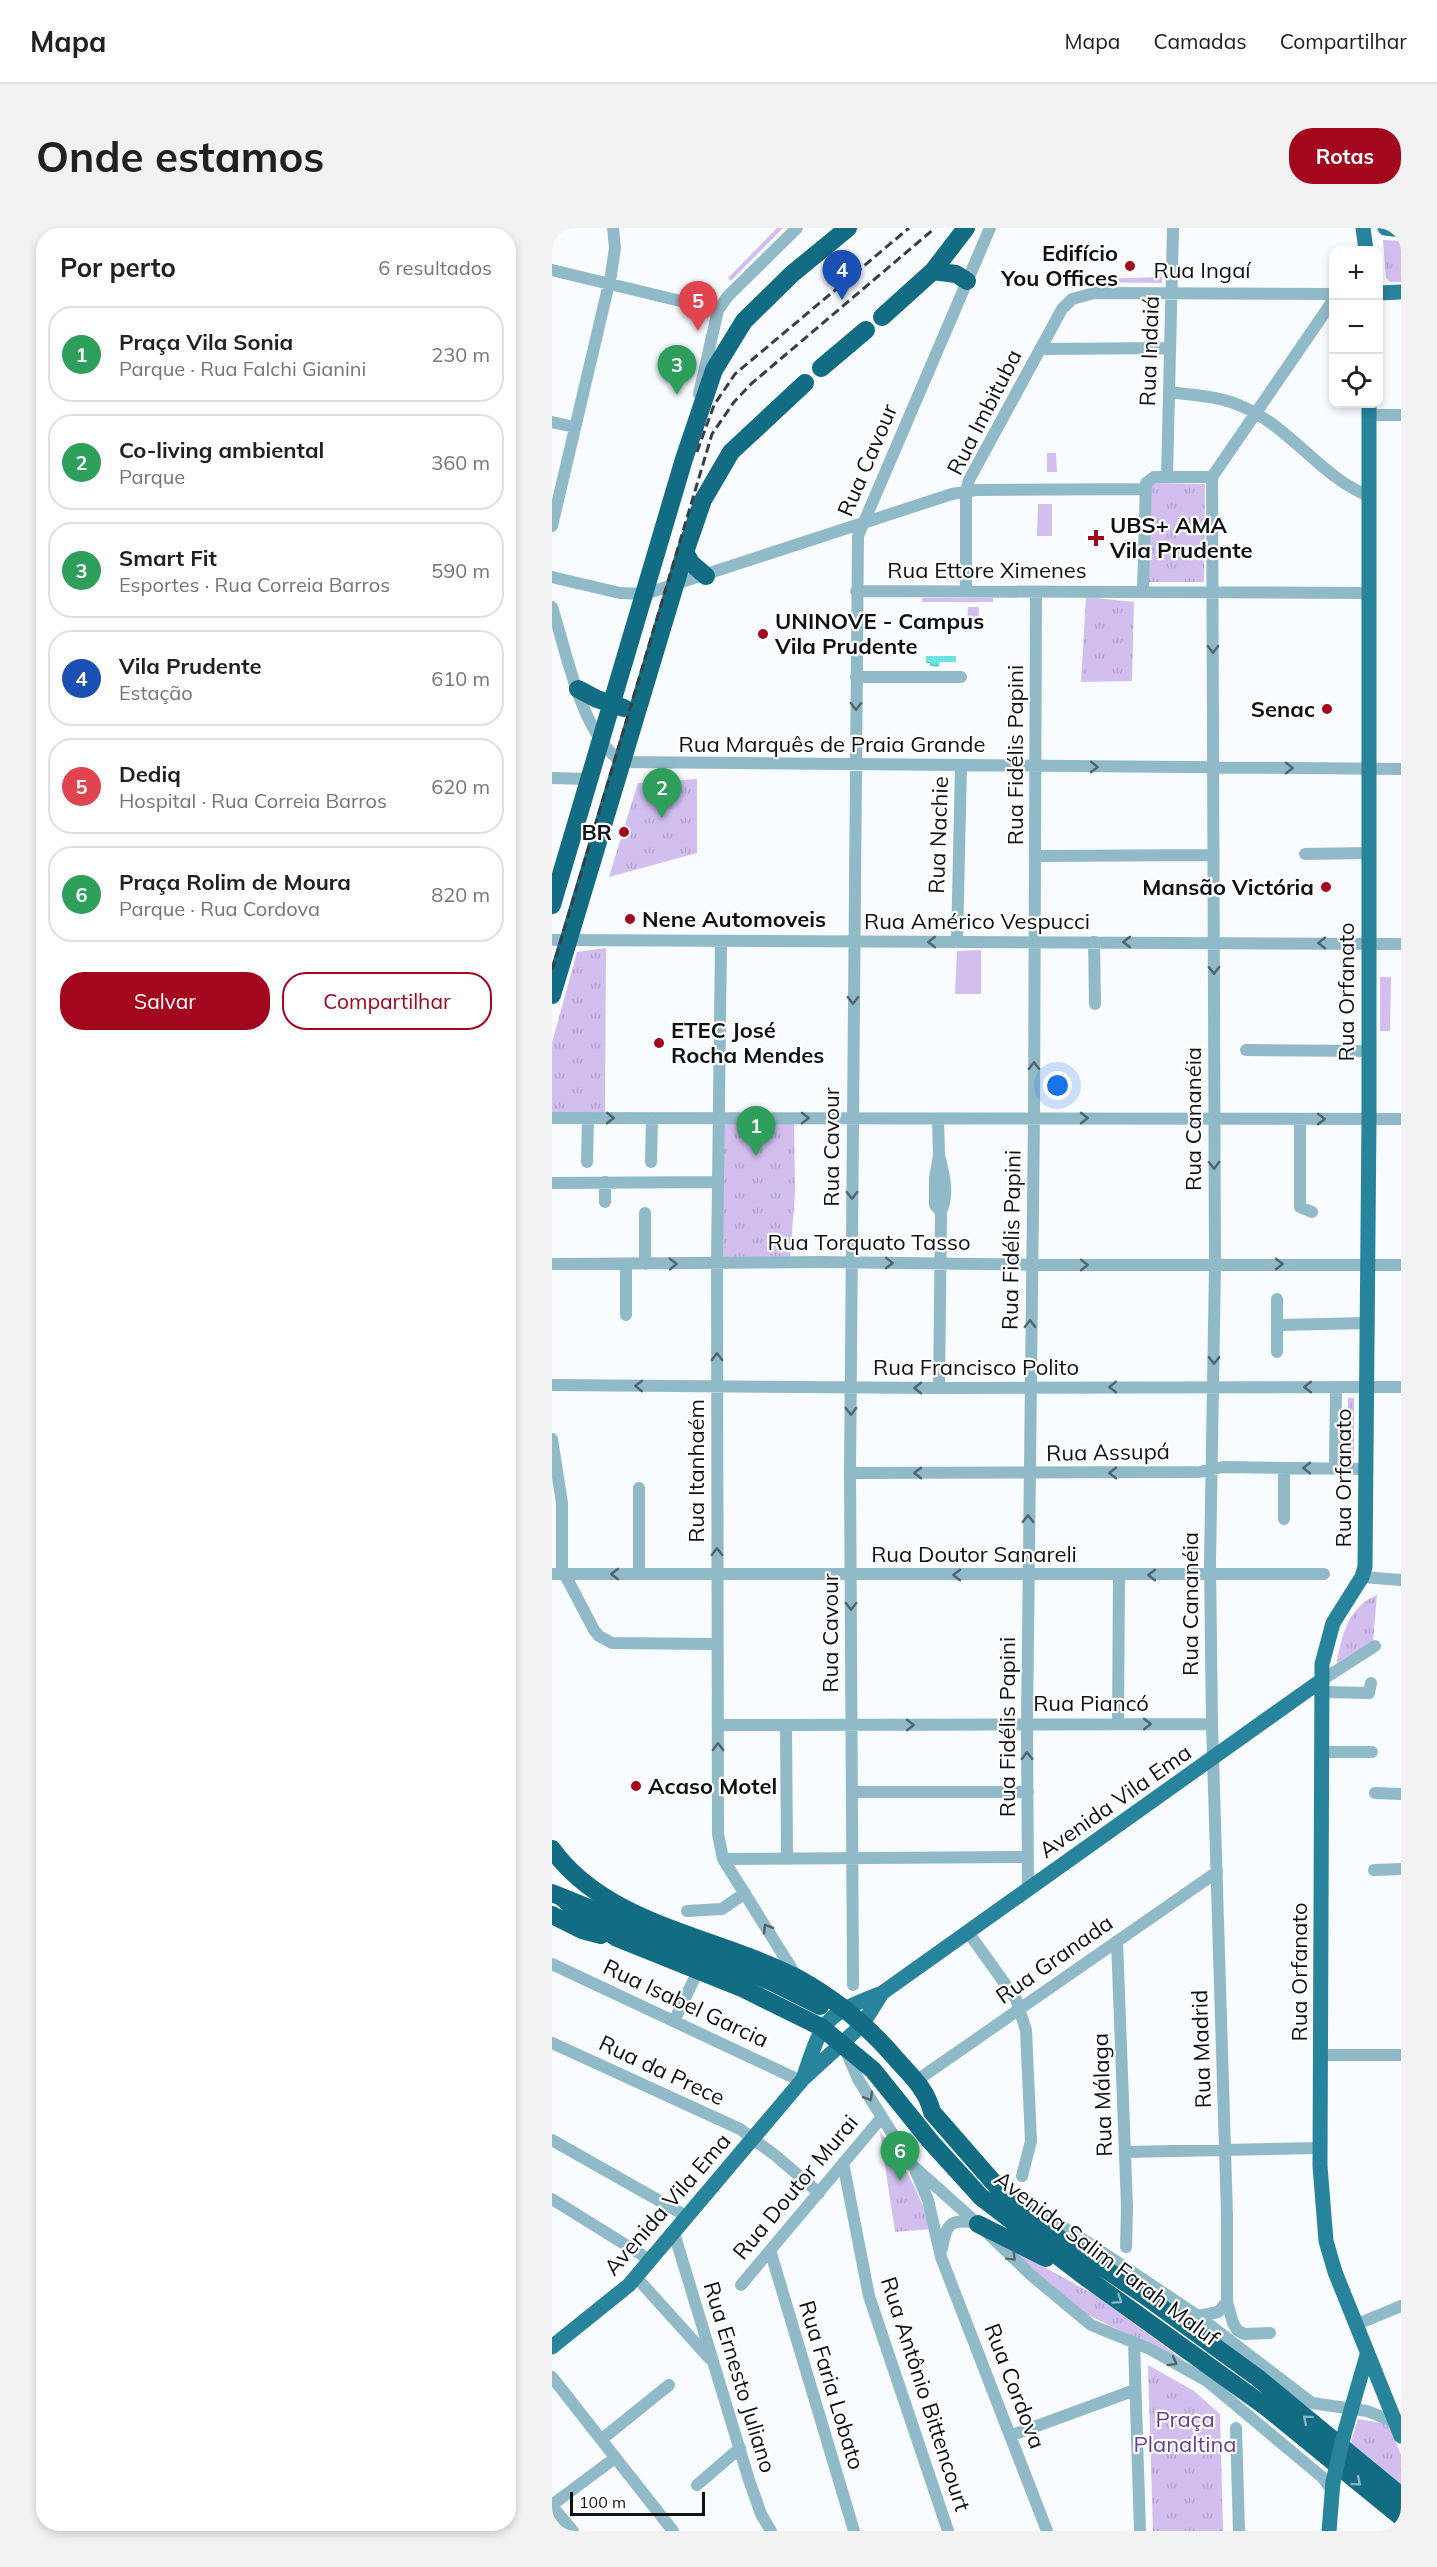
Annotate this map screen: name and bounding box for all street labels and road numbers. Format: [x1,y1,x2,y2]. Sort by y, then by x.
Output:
street label: Rua Ingaí [1153,256,1252,284]
street label: Rua Indaiá [1133,295,1165,407]
street label: Rua Imbituba [940,345,1028,479]
street label: Rua Cavour [831,400,903,520]
street label: Rua Ettore Ximenes [887,556,1087,584]
street label: Rua Fidélis Papini [1001,665,1029,845]
street label: Rua Marquês de Praia Grande [679,730,985,758]
street label: Rua Nachie [922,776,954,894]
street label: Rua Américo Vespucci [864,907,1090,935]
street label: Rua Orfanato [1332,922,1360,1062]
street label: Rua Cananéia [1179,1047,1207,1191]
street label: Rua Cavour [817,1087,845,1207]
street label: Rua Fidélis Papini [995,1150,1027,1330]
street label: Rua Torquato Tasso [767,1228,971,1256]
street label: Rua Francisco Polito [873,1353,1079,1381]
street label: Rua Itanhaém [682,1399,710,1543]
street label: Rua Orfanato [1329,1408,1357,1548]
street label: Rua Assupá [1046,1437,1170,1467]
street label: Rua Cananéia [1176,1532,1204,1676]
street label: Rua Doutor Sanareli [871,1540,1077,1568]
street label: Rua Cavour [816,1573,844,1693]
street label: Rua Fidélis Papini [993,1637,1021,1817]
street label: Rua Piancó [1033,1689,1149,1717]
street label: Avenida Vila Ema [1033,1738,1197,1864]
street label: Rua Orfanato [1285,1902,1313,2042]
street label: Rua Granada [990,1908,1118,2010]
street label: Rua Isabel Garcia [599,1952,773,2054]
street label: Rua Madrid [1185,1989,1217,2109]
street label: Rua da Prece [595,2029,729,2111]
street label: Rua Málaga [1086,2033,1118,2157]
street label: Rua Doutor Murai [726,2109,864,2265]
street label: Avenida Vila Ema [598,2127,736,2281]
street label: Avenida Salim Farah Maluf [989,2164,1225,2352]
street label: Rua Antônio Bittencourt [875,2273,977,2515]
street label: Rua Ernesto Juliano [698,2278,782,2476]
street label: Rua Faria Lobato [793,2297,871,2473]
street label: Rua Cordova [978,2319,1052,2453]

